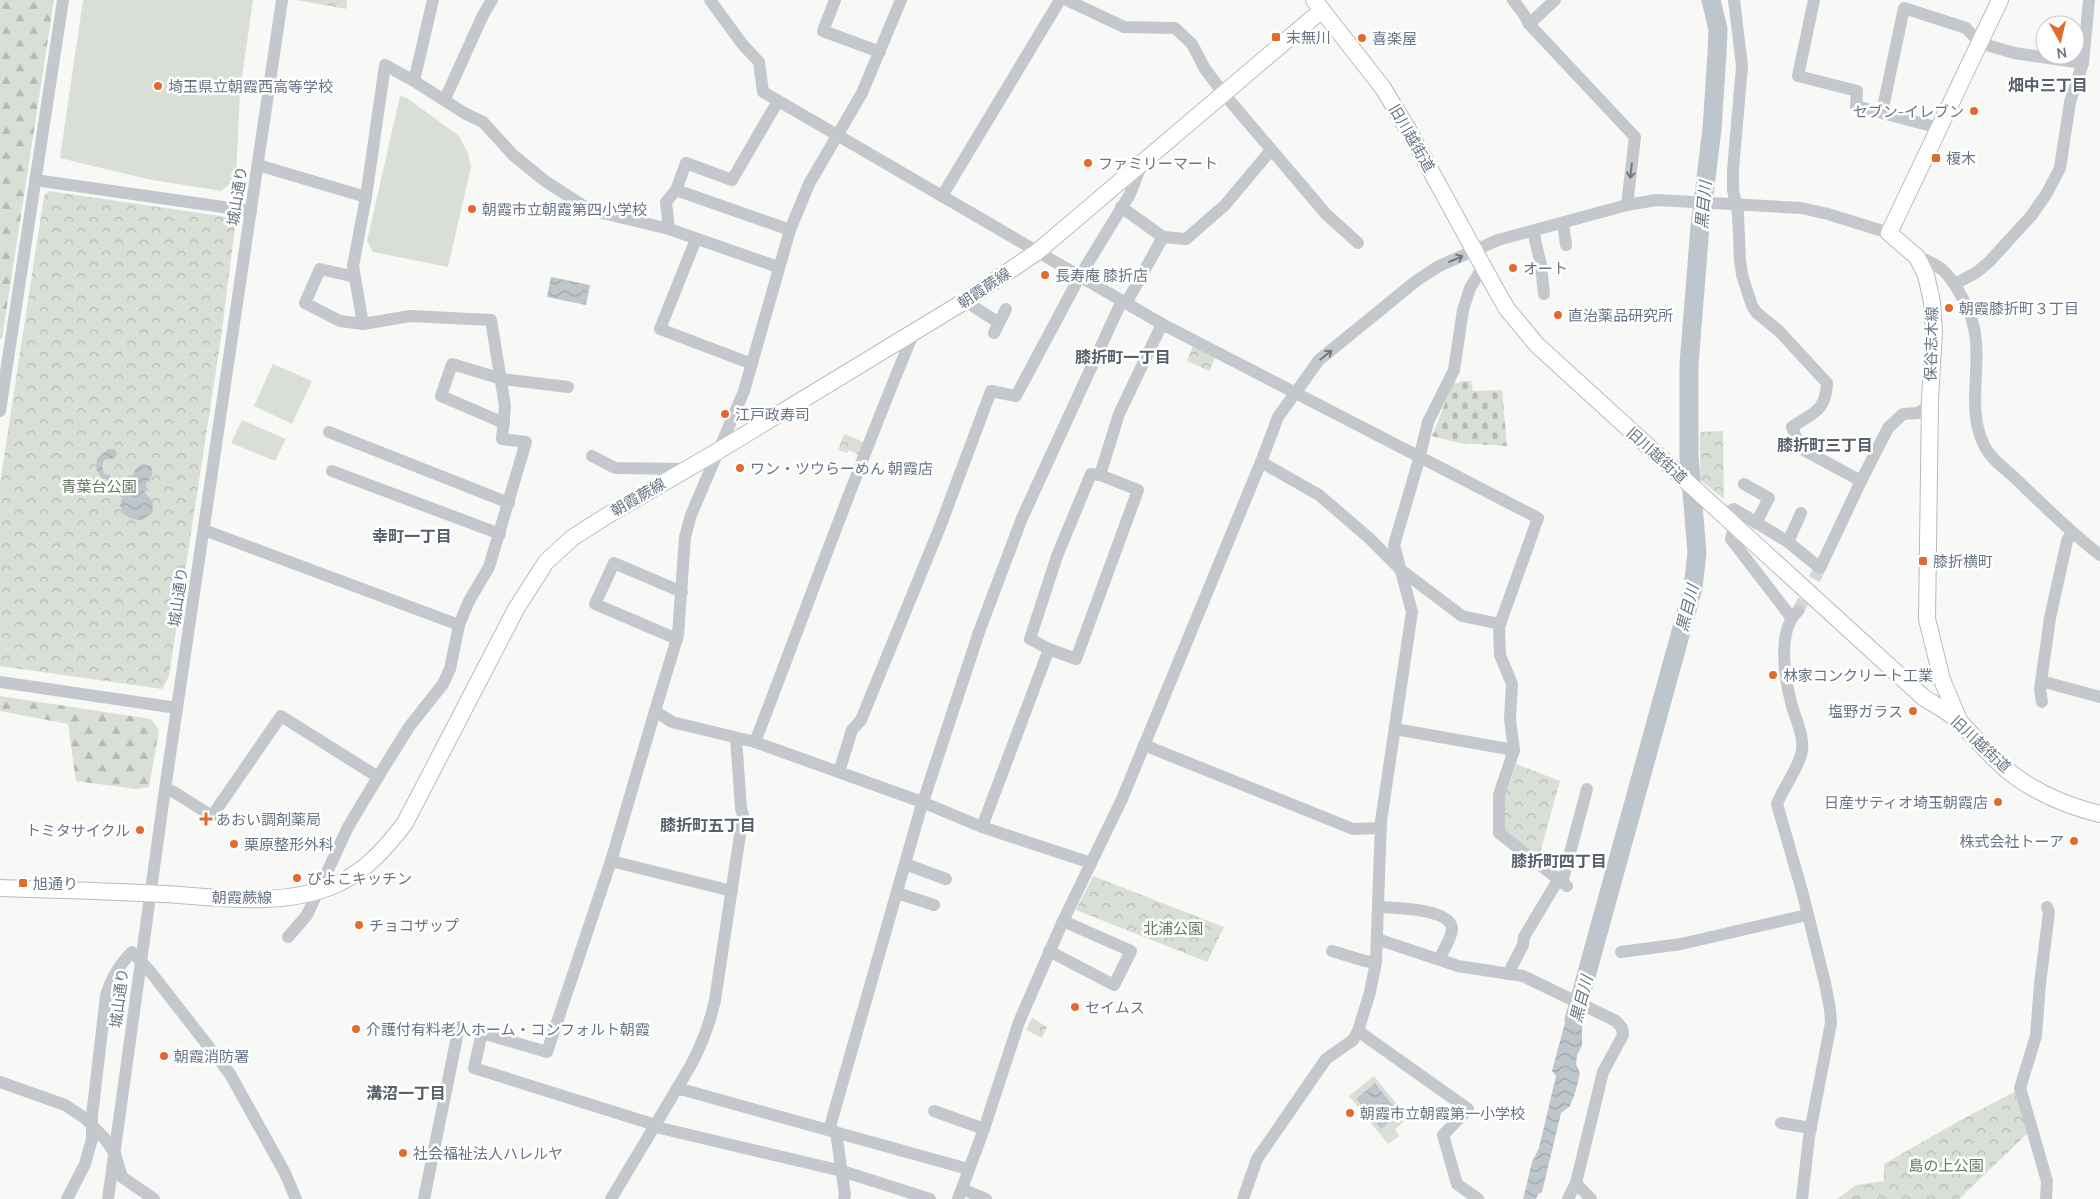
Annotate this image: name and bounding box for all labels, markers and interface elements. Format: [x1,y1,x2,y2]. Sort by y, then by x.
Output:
north arrow [2035,15,2085,65]
place label: 末無川 [1286,27,1331,48]
place label: 喜楽屋 [1372,28,1417,49]
marker: 末無川 [1270,31,1282,43]
marker: 喜楽屋 [1356,32,1368,44]
text: N [2056,43,2068,63]
district label: 畑中三丁目 [2008,74,2088,96]
place label: 埼玉県立朝霞西高等学校 [168,76,333,97]
marker: 埼玉県立朝霞西高等学校 [152,80,164,92]
street label: 旧川越街道 [1384,100,1440,176]
place label: セブン-イレブン [1853,101,1964,122]
marker: セブン-イレブン [1968,105,1980,117]
place label: 榎木 [1946,148,1976,169]
marker: 榎木 [1930,152,1942,164]
place label: ファミリーマート [1098,153,1218,174]
marker: ファミリーマート [1082,157,1094,169]
one-way arrow [1626,163,1636,179]
street label: 城山通り [222,165,252,227]
water label: 黒目川 [1690,178,1716,230]
place label: 朝霞市立朝霞第四小学校 [482,199,647,220]
marker: 朝霞市立朝霞第四小学校 [466,203,478,215]
one-way arrow [1448,253,1463,263]
place label: オート [1523,258,1568,279]
marker: オート [1507,262,1519,274]
street label: 朝霞蕨線 [953,263,1015,313]
place label: 長寿庵 膝折店 [1055,265,1148,286]
marker: 長寿庵 膝折店 [1039,269,1051,281]
place label: 朝霞膝折町３丁目 [1959,298,2079,319]
marker: 朝霞膝折町３丁目 [1943,302,1955,314]
place label: 直治薬品研究所 [1568,305,1673,326]
street label: 保谷志木線 [1920,306,1942,382]
marker: 直治薬品研究所 [1552,309,1564,321]
district label: 膝折町一丁目 [1075,346,1171,368]
one-way arrow [1319,349,1332,360]
place label: 江戸政寿司 [735,404,810,425]
marker: 江戸政寿司 [719,408,731,420]
street label: 旧川越街道 [1622,422,1692,488]
district label: 膝折町三丁目 [1777,434,1873,456]
place label: ワン・ツウらーめん 朝霞店 [750,458,933,479]
marker: ワン・ツウらーめん 朝霞店 [734,462,746,474]
street label: 朝霞蕨線 [607,473,669,521]
park label: 青葉台公園 [61,476,137,497]
district label: 幸町一丁目 [372,525,452,547]
place label: 膝折横町 [1933,551,1993,572]
marker: 膝折横町 [1917,555,1929,567]
street label: 城山通り [163,566,193,628]
water label: 黒目川 [1671,580,1704,634]
place label: 林家コンクリート工業 [1783,665,1933,686]
marker: 林家コンクリート工業 [1767,669,1779,681]
place label: 塩野ガラス [1828,701,1903,722]
marker: 塩野ガラス [1907,705,1919,717]
street label: 旧川越街道 [1946,711,2016,777]
place label: 日産サティオ埼玉朝霞店 [1824,792,1988,813]
marker: 日産サティオ埼玉朝霞店 [1992,796,2004,808]
place label: あおい調剤薬局 [216,809,321,830]
marker: あおい調剤薬局 [200,813,212,825]
district label: 膝折町五丁目 [660,814,756,836]
place label: トミタサイクル [26,820,130,841]
marker: トミタサイクル [134,824,146,836]
place label: 株式会社トーア [1960,831,2064,852]
place label: 栗原整形外科 [244,834,334,855]
marker: 株式会社トーア [2068,835,2080,847]
marker: 栗原整形外科 [228,838,240,850]
district label: 膝折町四丁目 [1511,850,1607,872]
place label: ぴよこキッチン [307,868,412,889]
marker: ぴよこキッチン [291,872,303,884]
place label: 旭通り [33,873,78,894]
marker: 旭通り [17,877,29,889]
street label: 朝霞蕨線 [212,887,272,908]
place label: チョコザップ [369,915,459,936]
park label: 北浦公園 [1143,918,1203,939]
marker: チョコザップ [353,919,365,931]
street label: 城山通り [105,967,133,1029]
water label: 黒目川 [1565,971,1598,1025]
place label: セイムス [1085,997,1145,1018]
marker: セイムス [1069,1001,1081,1013]
place label: 介護付有料老人ホーム・コンフォルト朝霞 [366,1019,650,1040]
marker: 介護付有料老人ホーム・コンフォルト朝霞 [350,1023,362,1035]
place label: 朝霞消防署 [174,1046,249,1067]
marker: 朝霞消防署 [158,1050,170,1062]
district label: 溝沼一丁目 [366,1082,446,1104]
place label: 朝霞市立朝霞第一小学校 [1360,1103,1525,1124]
marker: 朝霞市立朝霞第一小学校 [1344,1107,1356,1119]
place label: 社会福祉法人ハレルヤ [413,1143,563,1164]
marker: 社会福祉法人ハレルヤ [397,1147,409,1159]
park label: 島の上公園 [1908,1155,1984,1176]

